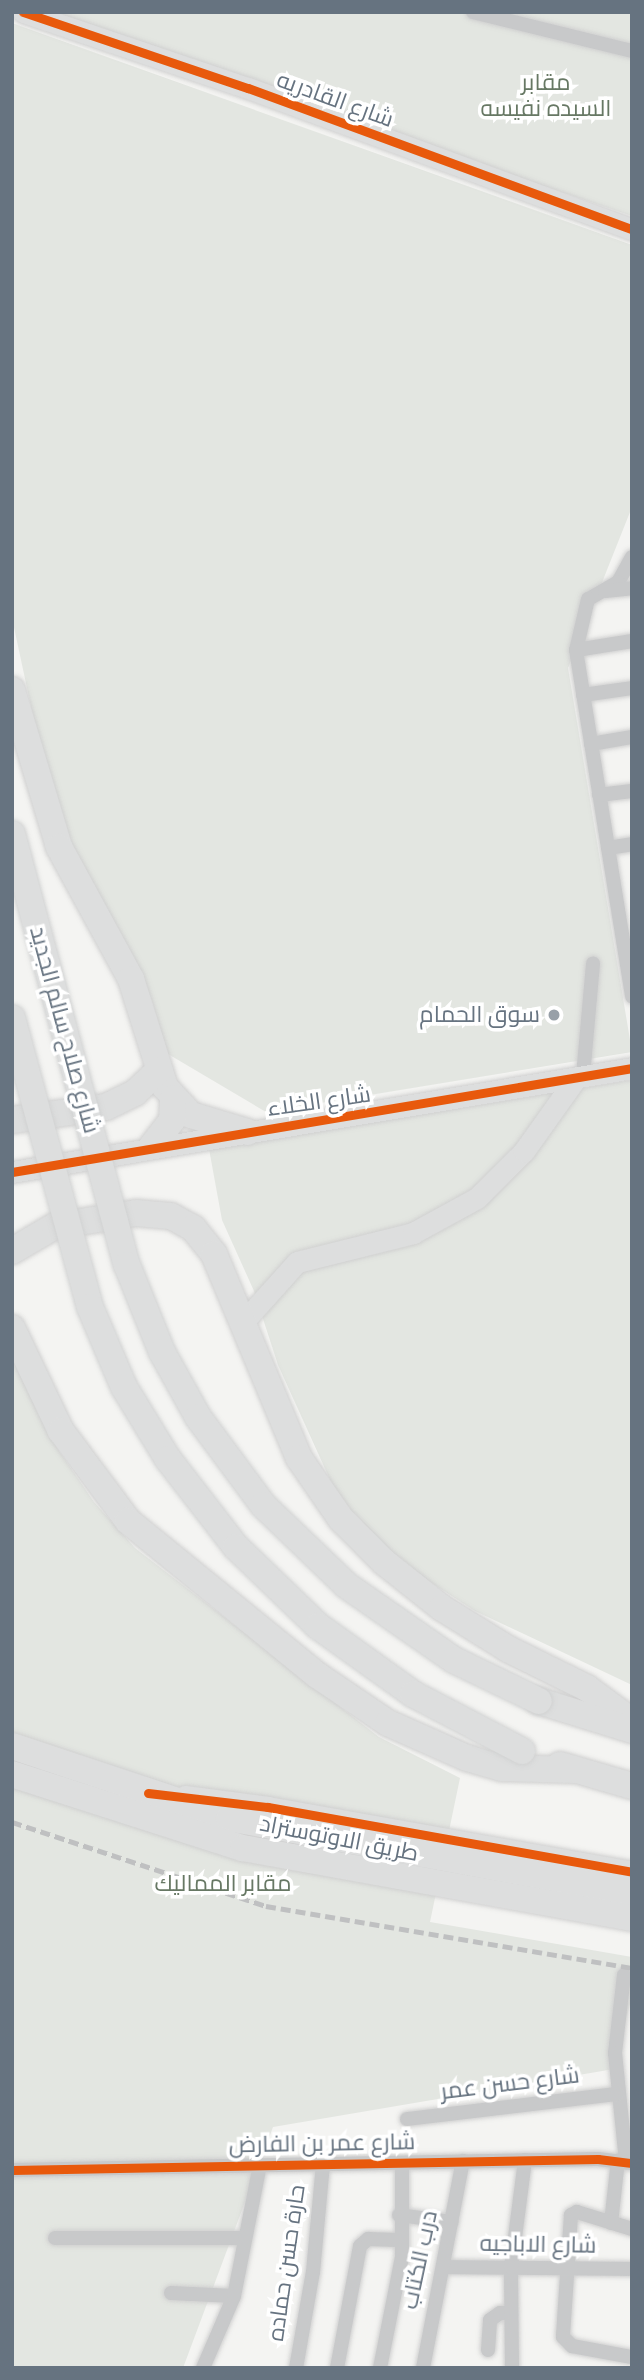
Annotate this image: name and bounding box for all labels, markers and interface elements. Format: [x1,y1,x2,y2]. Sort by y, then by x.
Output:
street label: شارع القادريه [273,66,397,134]
park label: مقابر السيده نفيسه [481,69,611,123]
street label: شارع صلاح سالم الجديد [23,924,105,1136]
place label: سوق الحمام [419,1001,540,1029]
marker: سوق الحمام [546,1007,562,1023]
street label: شارع الخلاء [265,1081,373,1123]
street label: طريق الاوتوستراد [257,1810,421,1868]
park label: مقابر المماليك [155,1870,291,1898]
street label: شارع حسن عمر [439,2062,581,2106]
street label: شارع عمر بن الفارض [228,2129,416,2159]
street label: حارة حسن حماده [262,2183,312,2343]
street label: درب الكتاب [396,2208,444,2312]
street label: شارع الاباجيه [479,2230,597,2260]

